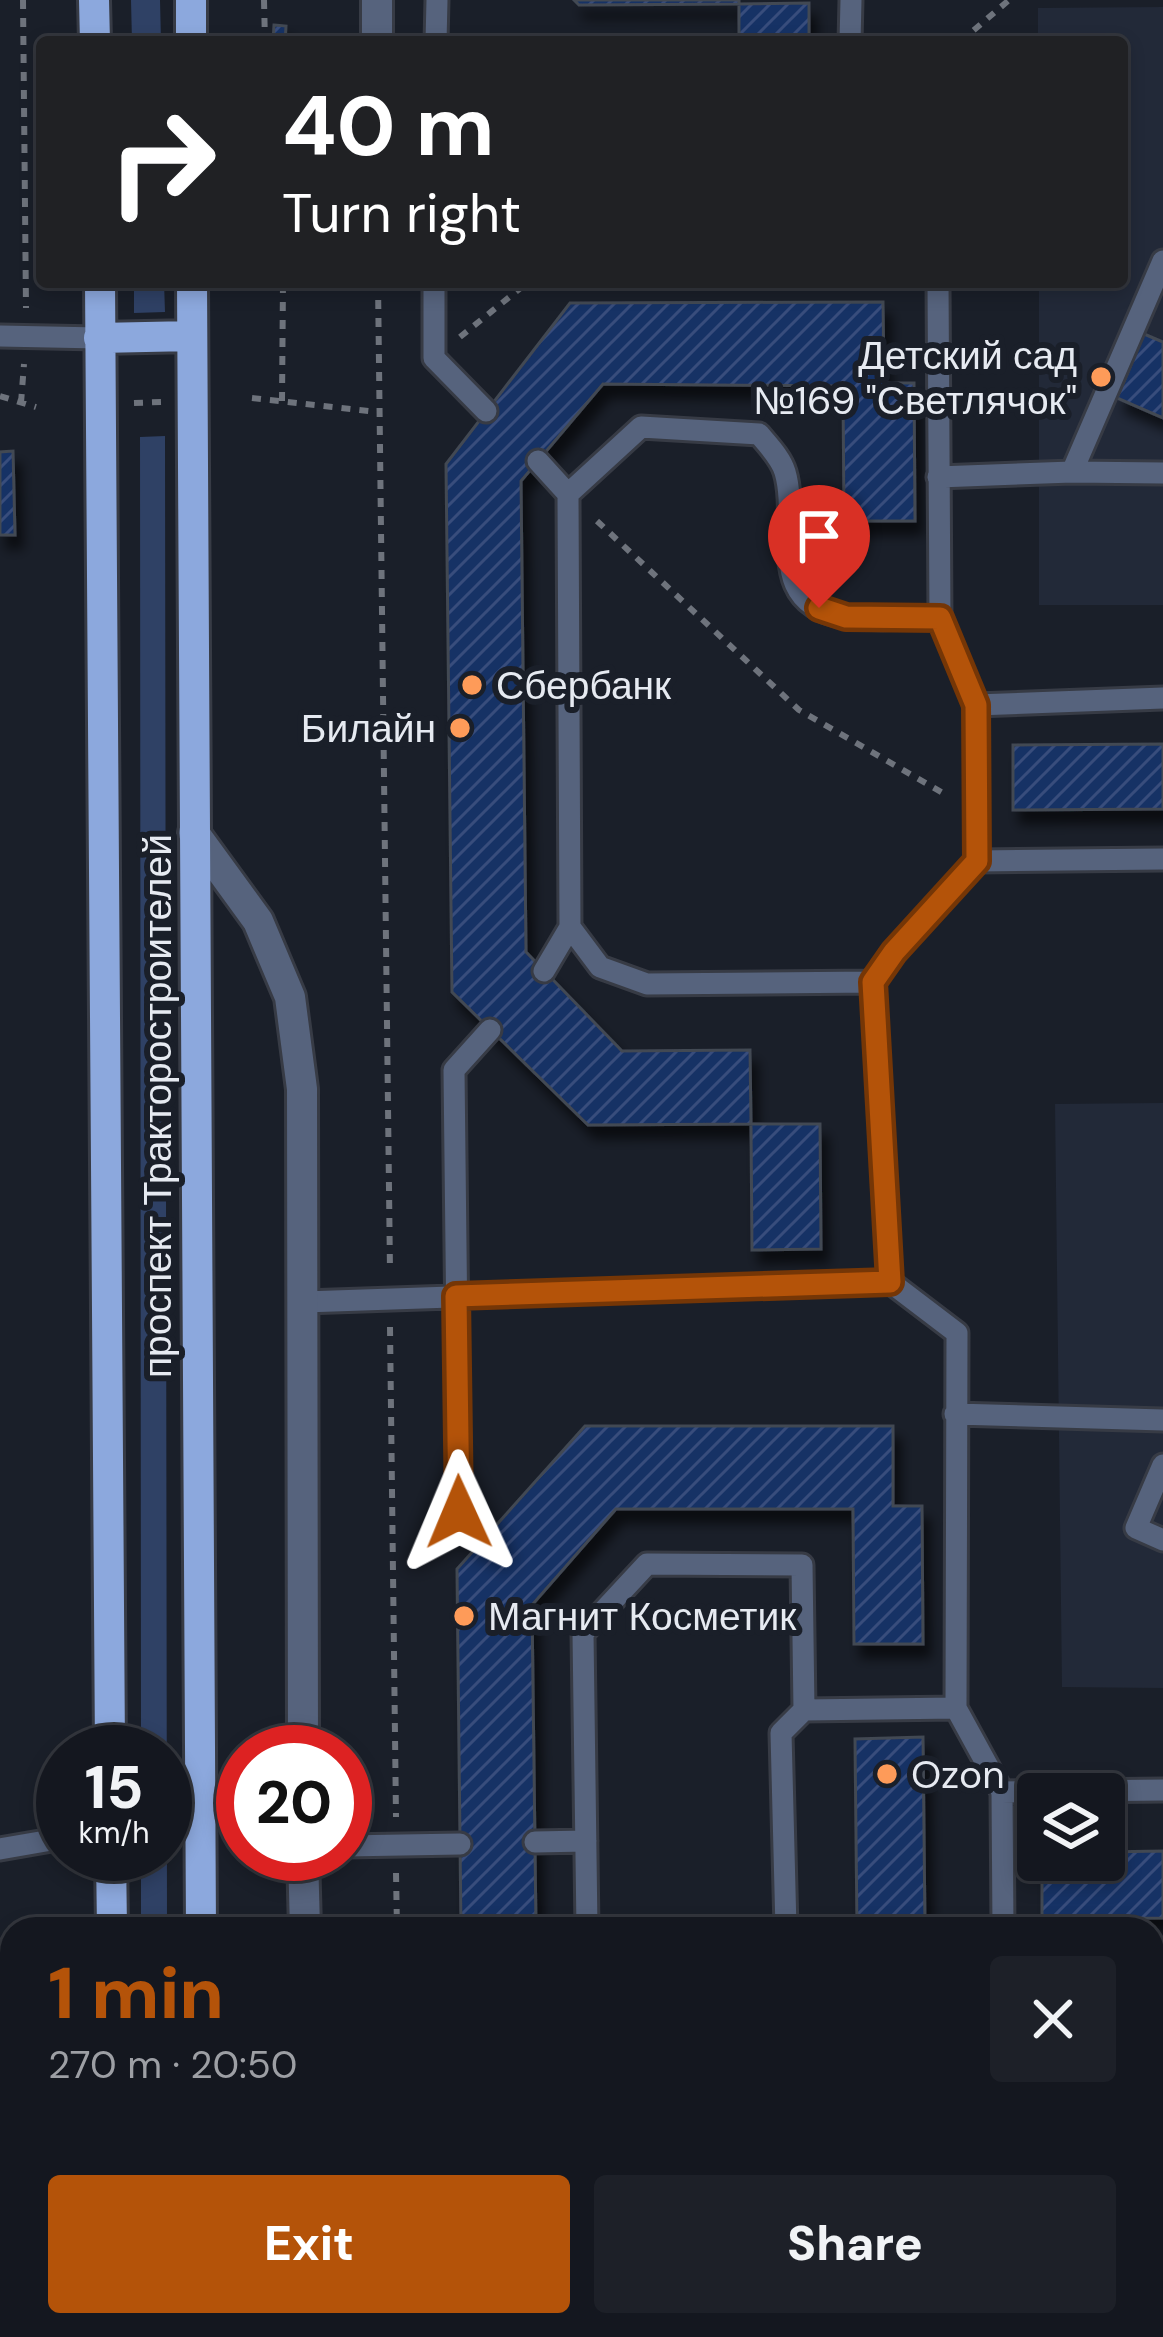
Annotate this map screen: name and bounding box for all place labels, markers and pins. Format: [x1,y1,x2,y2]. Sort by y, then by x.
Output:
place label: Детский сад №169 "Светлячок" [753,330,1077,426]
marker: Детский сад №169 "Светлячок" [1088,364,1114,390]
pin [768,485,870,608]
place label: Сбербанк [496,660,672,711]
marker: Сбербанк [459,672,485,698]
place label: Билайн [301,703,436,754]
marker: Билайн [447,715,473,741]
place label: Магнит Косметик [488,1591,797,1642]
marker: Магнит Косметик [451,1603,477,1629]
place label: Ozon [911,1749,1005,1800]
marker: Ozon [874,1761,900,1787]

